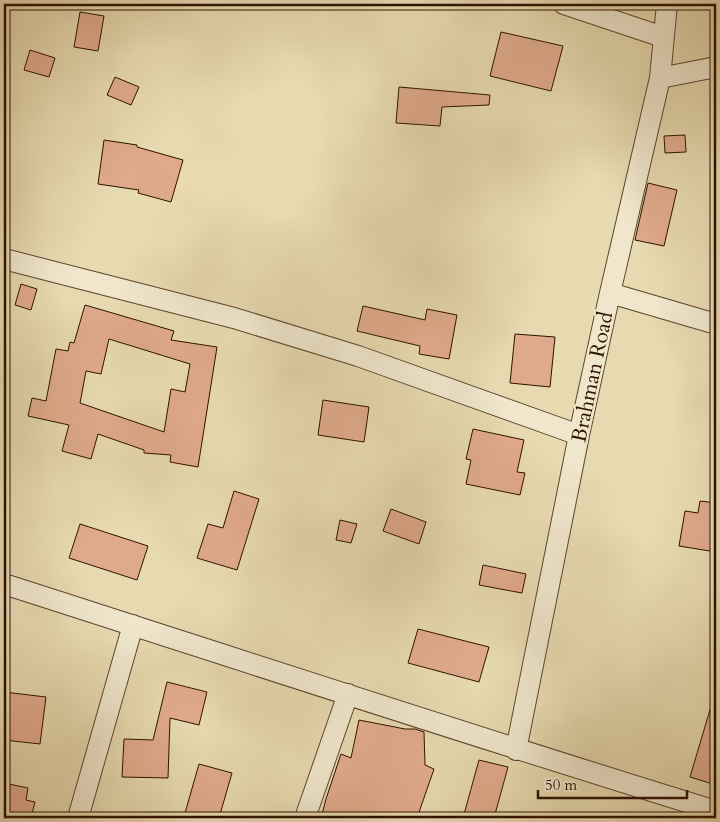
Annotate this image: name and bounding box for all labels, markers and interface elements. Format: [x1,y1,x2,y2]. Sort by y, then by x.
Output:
street label: Brahman Road [564,309,621,445]
scale bar [538,767,686,799]
text: 50 m [545,775,577,795]

